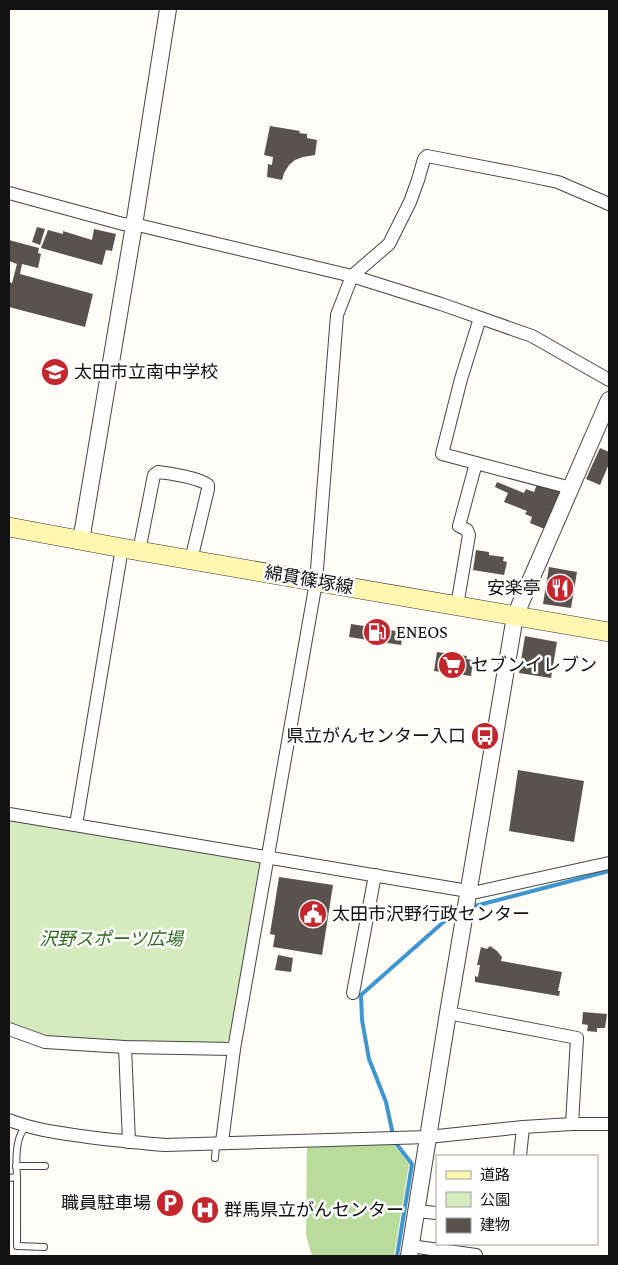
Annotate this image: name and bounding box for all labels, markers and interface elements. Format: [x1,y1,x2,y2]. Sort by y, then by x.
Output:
school or university icon: 太田市立南中学校 [40,357,70,387]
place label: 太田市立南中学校 [74,362,218,382]
street label: 綿貫篠塚線 [263,562,355,598]
restaurant icon: 安楽亭 [545,573,575,603]
place label: 安楽亭 [487,578,541,598]
fuel station icon: ENEOS [362,617,392,647]
place label: ENEOS [396,622,448,642]
supermarket icon: セブンイレブン [437,650,467,680]
place label: セブンイレブン [471,655,597,675]
bus stop icon: 県立がんセンター入口 [470,721,500,751]
place label: 県立がんセンター入口 [286,726,466,746]
public building icon: 太田市沢野行政センター [298,899,328,929]
place label: 太田市沢野行政センター [332,904,530,924]
park label: 沢野スポーツ広場 [39,929,185,949]
legend [436,1155,598,1245]
text: 道路 [480,1167,510,1183]
parking icon: 職員駐車場 [155,1188,185,1218]
text: 公園 [480,1192,510,1208]
place label: 職員駐車場 [61,1193,151,1213]
hospital icon: 群馬県立がんセンター [190,1195,220,1225]
place label: 群馬県立がんセンター [224,1200,404,1220]
text: 建物 [480,1217,510,1233]

